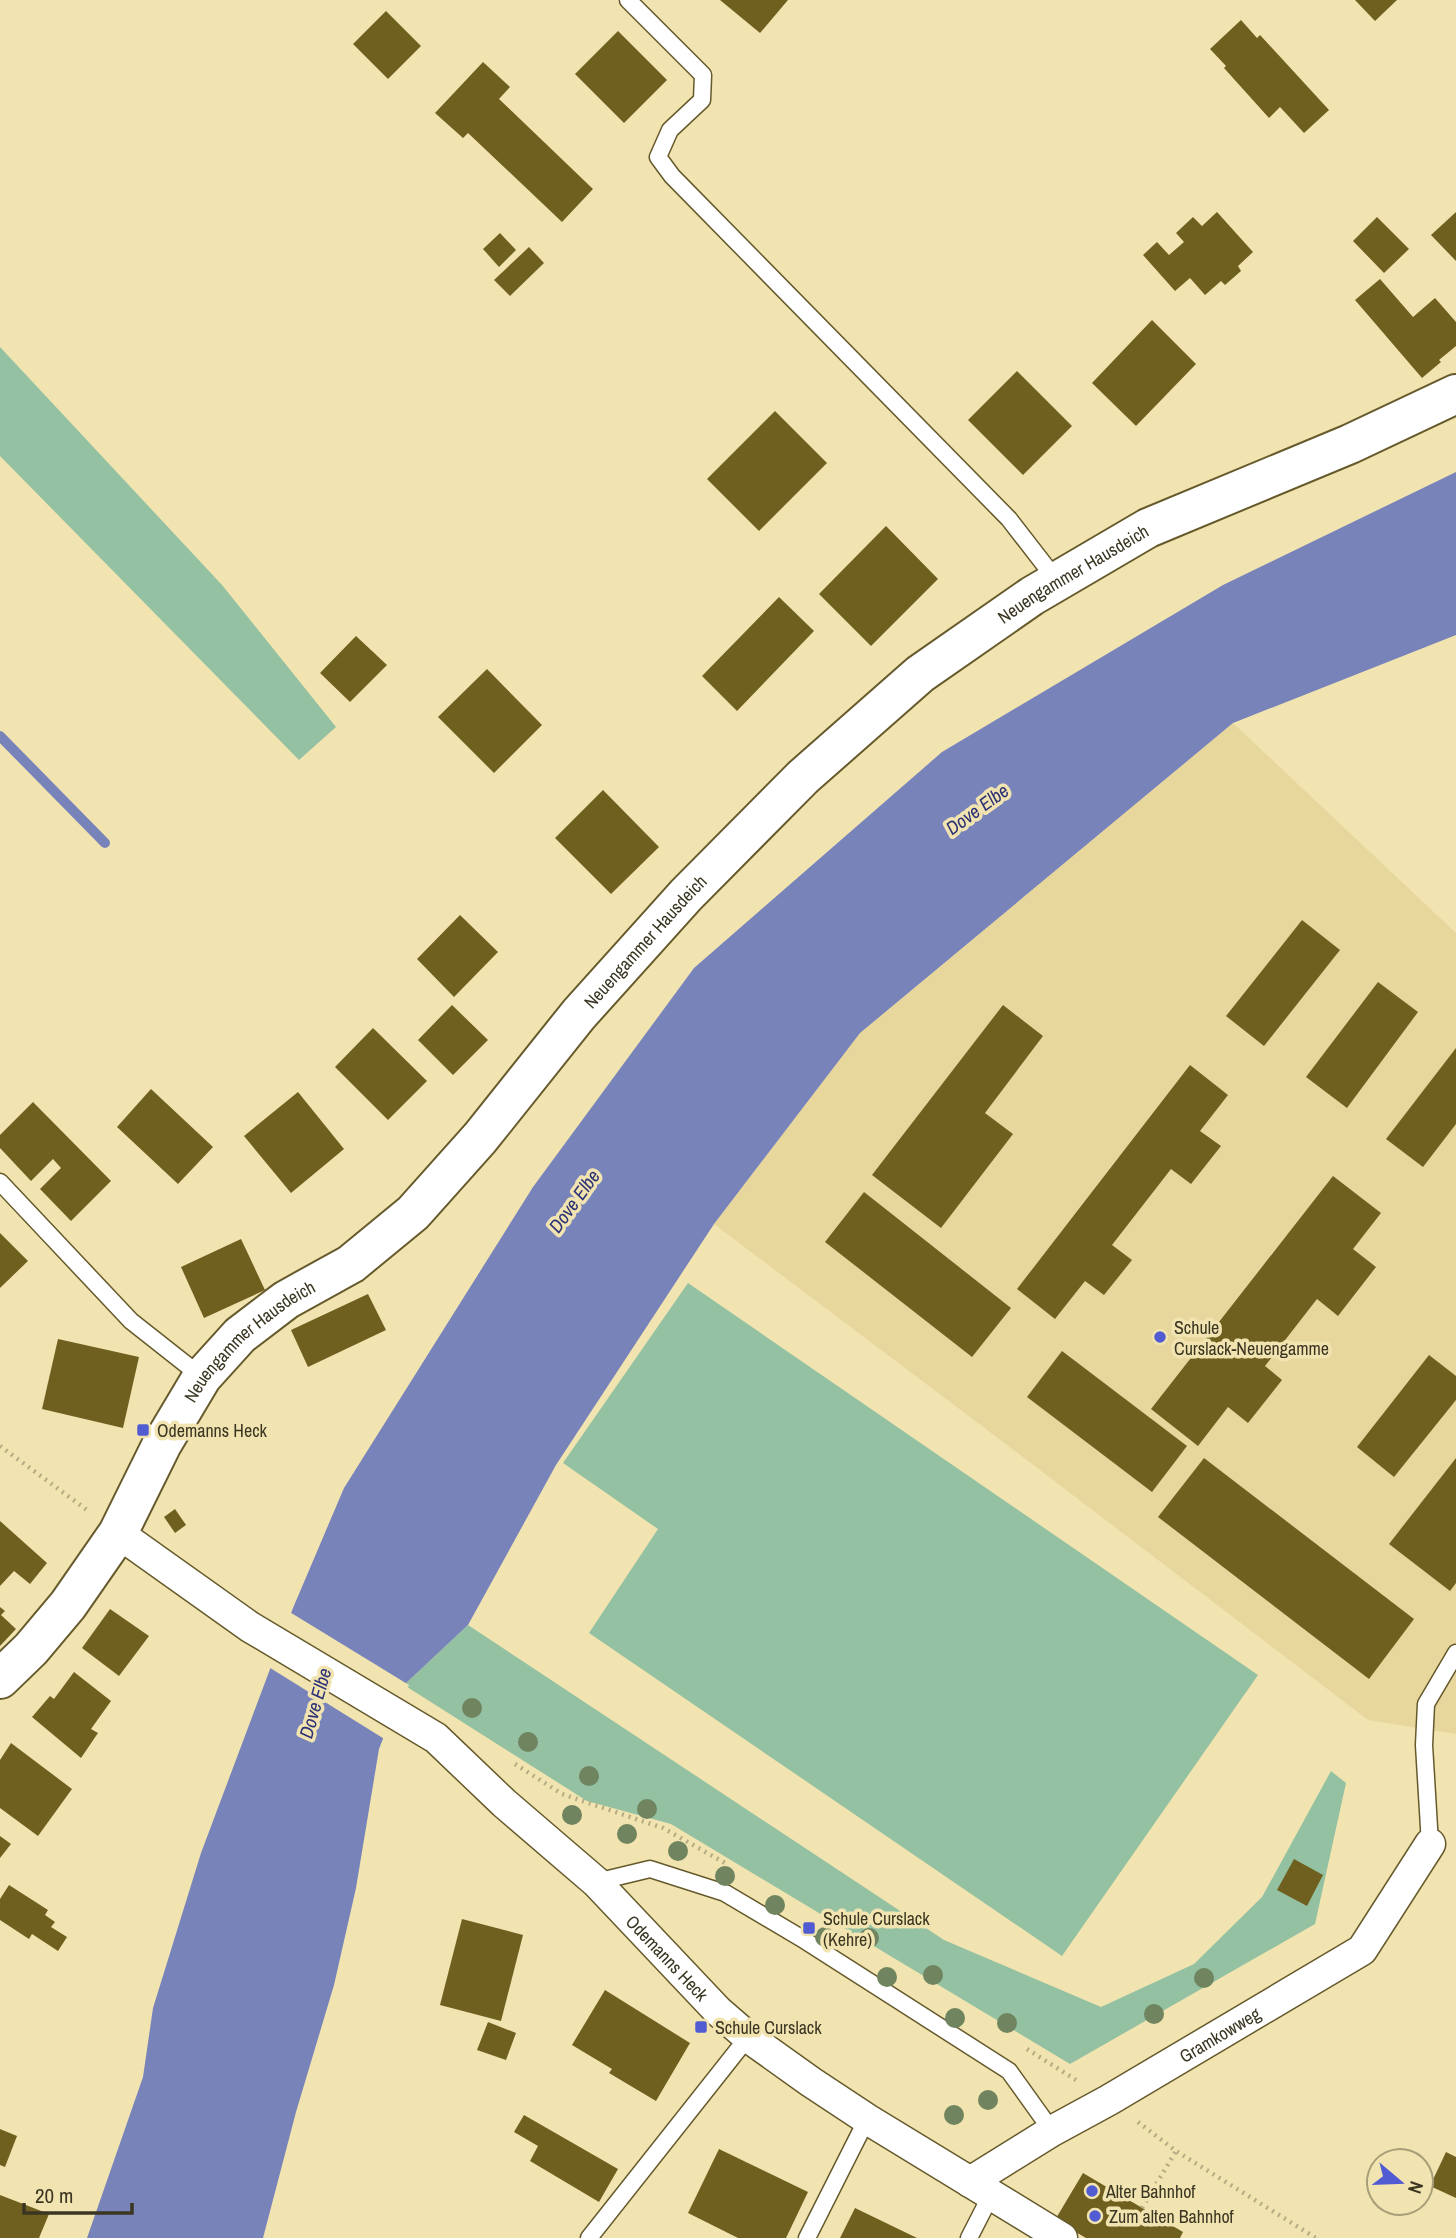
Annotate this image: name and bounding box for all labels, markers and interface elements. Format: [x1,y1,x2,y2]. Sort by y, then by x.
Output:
street label: Neuengammer Hausdeich [992,518,1153,629]
water label: Dove Elbe [940,777,1014,841]
street label: Neuengammer Hausdeich [578,869,712,1014]
water label: Dove Elbe [542,1164,606,1238]
street label: Neuengammer Hausdeich [178,1274,319,1406]
place label: Schule Curslack-Neuengamme [1174,1315,1329,1361]
marker: Schule Curslack-Neuengamme [1152,1329,1168,1345]
place label: Odemanns Heck [157,1418,268,1443]
marker: Odemanns Heck [135,1422,151,1438]
water label: Dove Elbe [293,1665,337,1741]
place label: Schule Curslack (Kehre) [823,1906,930,1952]
street label: Odemanns Heck [621,1909,715,2007]
marker: Schule Curslack (Kehre) [801,1920,817,1936]
street label: Gramkowweg [1174,2000,1265,2068]
place label: Schule Curslack [715,2015,822,2040]
marker: Schule Curslack [693,2019,709,2035]
north arrow [1365,2147,1435,2217]
scale bar [24,2172,133,2216]
text: N [1402,2178,1430,2197]
place label: Alter Bahnhof [1105,2179,1196,2204]
text: 20 m [35,2181,73,2210]
marker: Alter Bahnhof [1084,2183,1100,2199]
place label: Zum alten Bahnhof [1109,2204,1235,2229]
marker: Zum alten Bahnhof [1087,2208,1103,2224]

